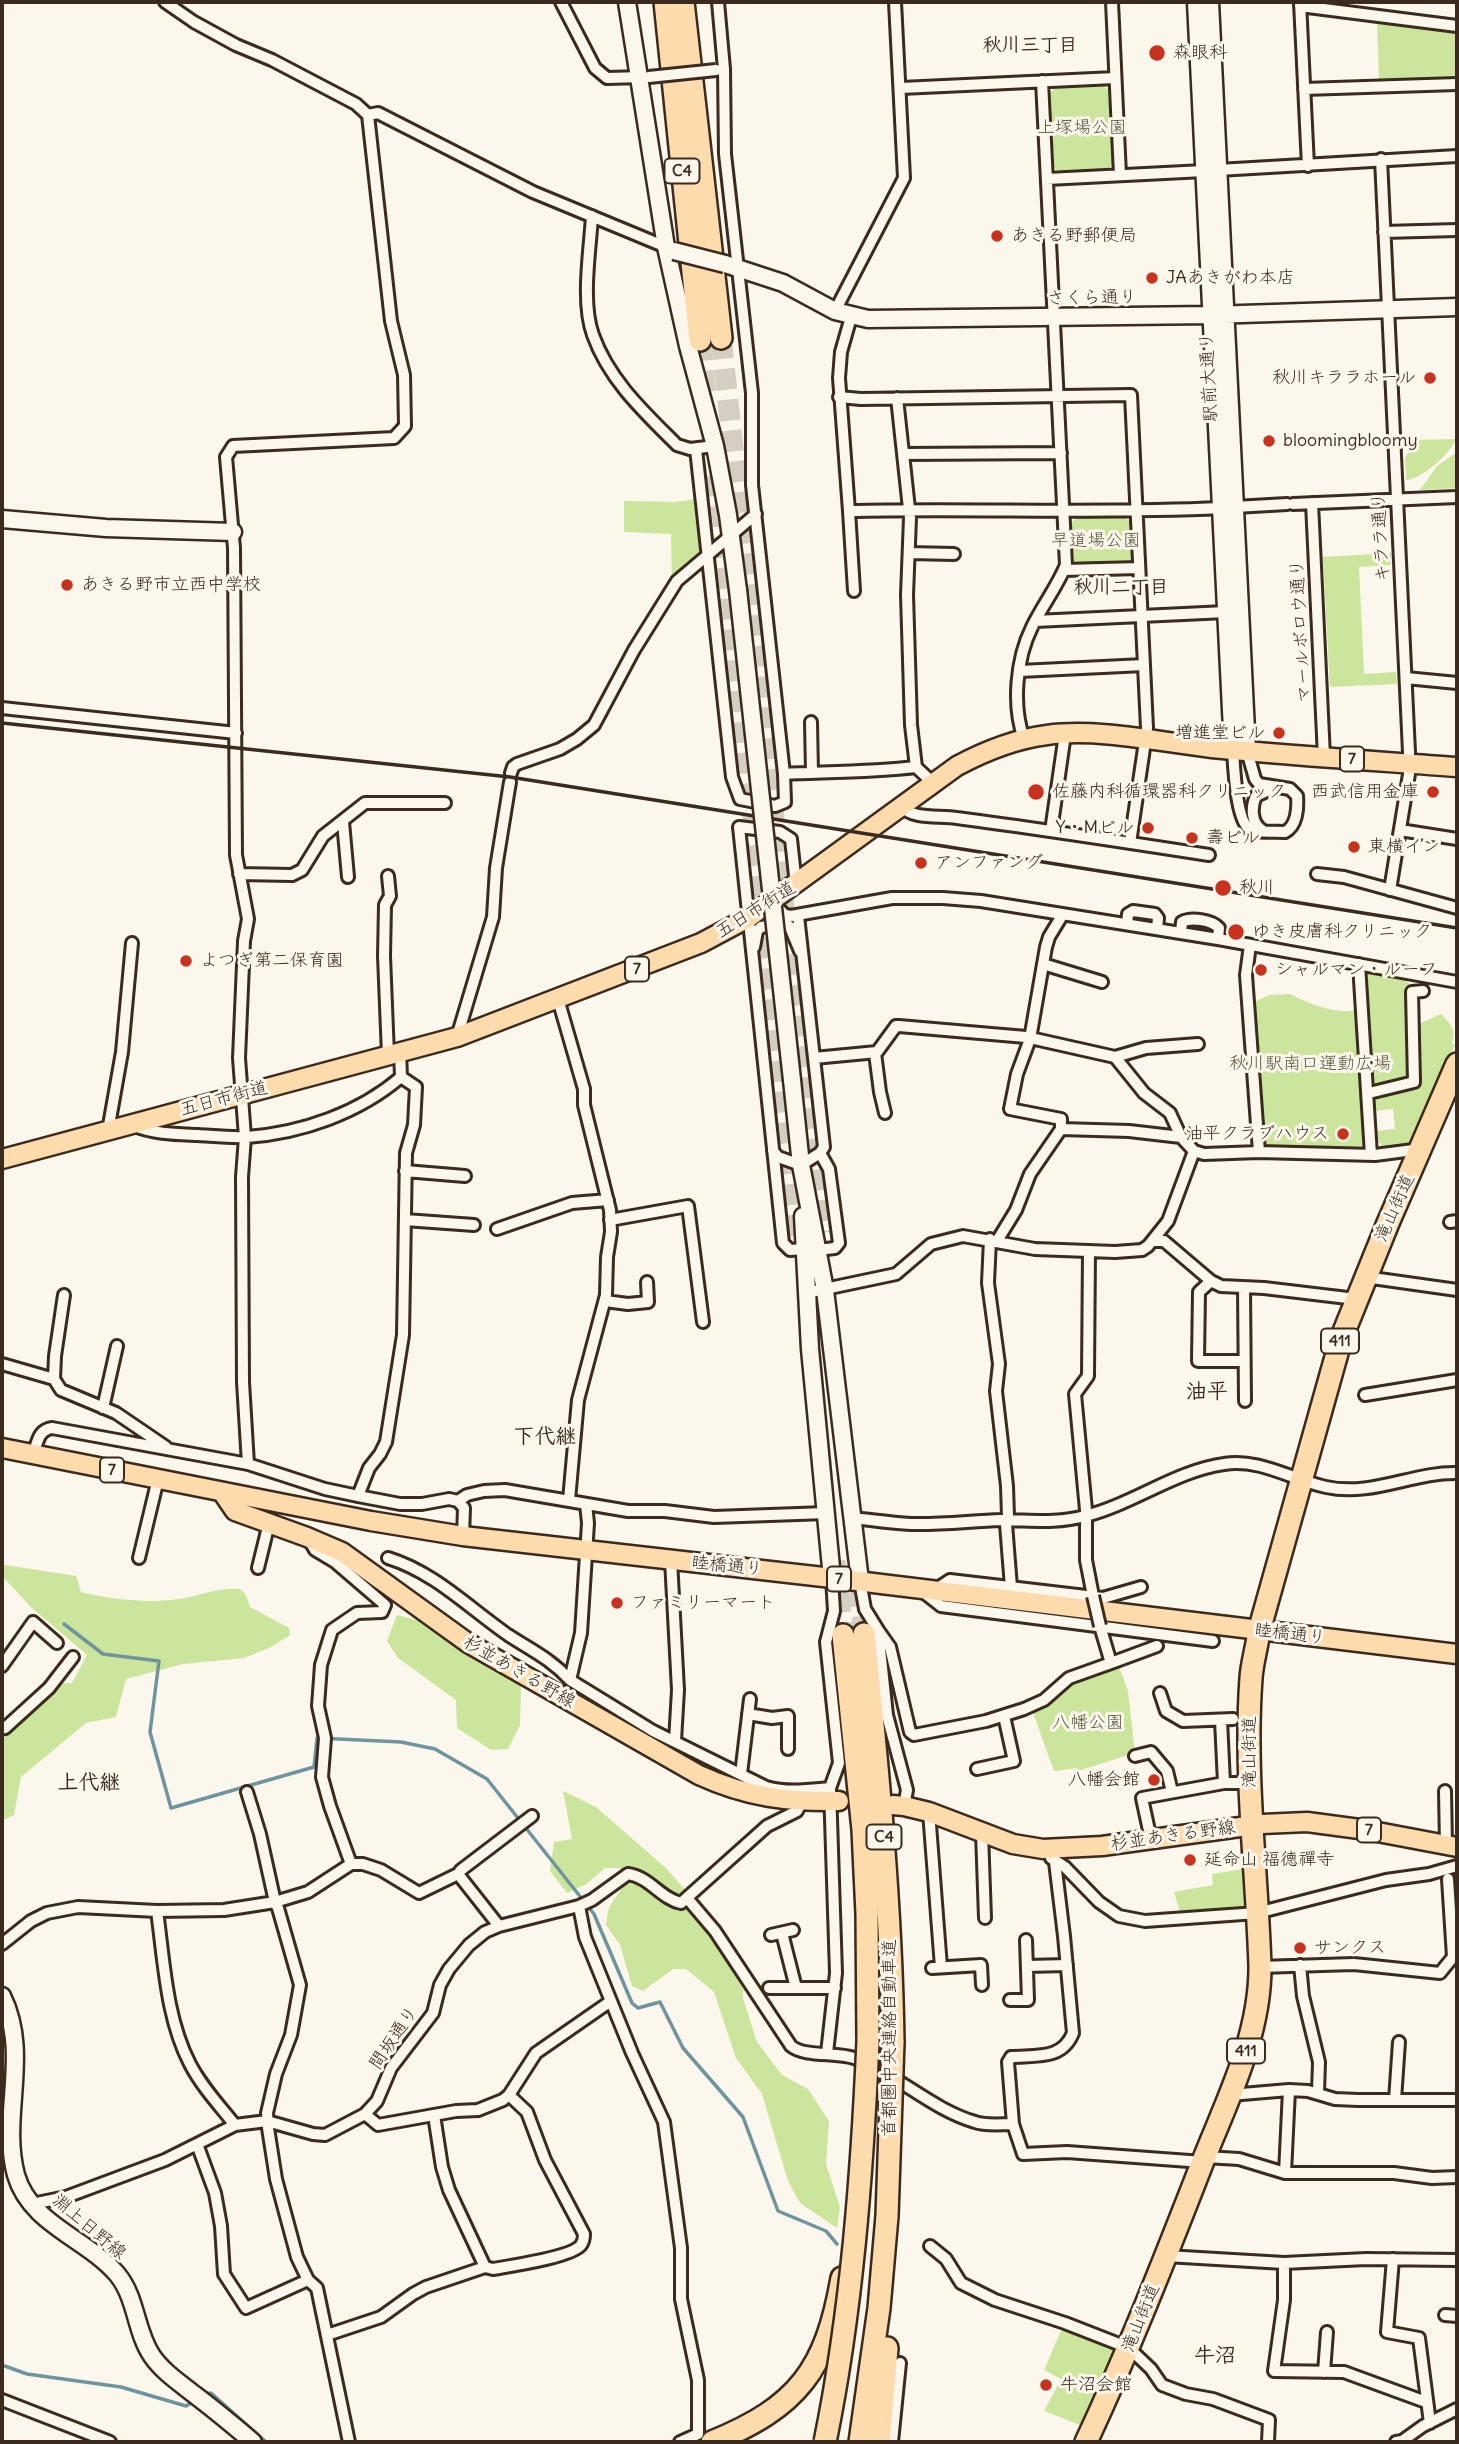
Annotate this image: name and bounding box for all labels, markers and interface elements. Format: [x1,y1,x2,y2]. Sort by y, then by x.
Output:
district label: 秋川三丁目 [983,35,1077,57]
place label: 森眼科 [1173,42,1227,64]
marker: 森眼科 [1147,43,1167,63]
park label: 上塚場公園 [1037,117,1127,139]
road number: C4 [664,158,700,183]
place label: あきる野郵便局 [1011,225,1137,247]
marker: あきる野郵便局 [989,228,1005,244]
place label: JAあきがわ本店 [1166,267,1295,289]
marker: JAあきがわ本店 [1144,270,1160,286]
street label: さくら通り [1047,286,1137,310]
street label: 駅前大通り [1196,331,1222,423]
place label: 秋川キララホール [1272,367,1416,389]
marker: 秋川キララホール [1422,370,1438,386]
place label: bloomingbloomy [1283,430,1418,452]
marker: bloomingbloomy [1261,433,1277,449]
street label: キララ通り [1368,491,1394,583]
park label: 早道場公園 [1051,530,1141,552]
street label: マールボロウ通り [1286,559,1316,703]
place label: あきる野市立西中学校 [81,574,261,596]
marker: あきる野市立西中学校 [59,577,75,593]
district label: 秋川二丁目 [1074,577,1168,599]
place label: 増進堂ビル [1175,722,1265,744]
marker: 増進堂ビル [1271,725,1287,741]
road number: 7 [1340,746,1364,772]
place label: 佐藤内科循環器科クリニック [1052,781,1286,803]
place label: 西武信用金庫 [1311,781,1419,803]
marker: 佐藤内科循環器科クリニック [1026,782,1046,802]
marker: 西武信用金庫 [1425,784,1441,800]
place label: Y・Mビル [1055,817,1134,839]
marker: Y・Mビル [1140,820,1156,836]
place label: 壽ビル [1206,827,1260,849]
marker: 壽ビル [1184,830,1200,846]
place label: 東横イン [1368,836,1440,858]
marker: 東横イン [1346,839,1362,855]
place label: アンファング [935,852,1043,874]
marker: アンファング [913,855,929,871]
street label: 五日市街道 [712,877,800,943]
place label: 秋川 [1239,877,1275,899]
marker: 秋川 [1213,878,1233,898]
place label: ゆき皮膚科クリニック [1252,921,1432,943]
marker: ゆき皮膚科クリニック [1226,922,1246,942]
place label: よつぎ第二保育園 [200,950,344,972]
marker: よつぎ第二保育園 [178,953,194,969]
road number: 7 [625,956,649,981]
place label: シャルマン・ルーフ [1275,959,1438,981]
marker: シャルマン・ルーフ [1253,962,1269,978]
park label: 秋川駅南口運動広場 [1229,1053,1391,1075]
street label: 五日市街道 [178,1077,270,1121]
place label: 油平クラブハウス [1185,1123,1329,1145]
marker: 油平クラブハウス [1335,1126,1351,1142]
street label: 滝山街道 [1370,1171,1420,1245]
road number: 411 [1321,1329,1359,1354]
district label: 油平 [1186,1379,1228,1405]
district label: 下代継 [514,1424,576,1450]
road number: 7 [100,1458,124,1482]
street label: 睦橋通り [690,1551,764,1581]
road number: 7 [827,1567,851,1592]
place label: ファミリーマート [631,1592,775,1614]
marker: ファミリーマート [609,1595,625,1611]
street label: 睦橋通り [1253,1619,1327,1649]
street label: 杉並あきる野線 [459,1631,579,1713]
park label: 八幡公園 [1052,1712,1124,1734]
street label: 滝山街道 [1239,1716,1261,1788]
place label: 八幡会館 [1068,1769,1140,1791]
district label: 上代継 [58,1770,120,1796]
marker: 八幡会館 [1146,1772,1162,1788]
street label: 杉並あきる野線 [1109,1817,1237,1855]
road number: 7 [1357,1818,1381,1842]
road number: C4 [866,1825,902,1850]
place label: 延命山 福德禪寺 [1204,1849,1334,1871]
marker: 延命山 福德禪寺 [1182,1852,1198,1868]
place label: サンクス [1314,1937,1386,1959]
street label: 首都圏中央連絡自動車道 [879,1939,901,2137]
marker: サンクス [1292,1940,1308,1956]
street label: 間坂通り [365,2002,423,2074]
road number: 411 [1227,2038,1265,2064]
street label: 淵上日野線 [48,2190,130,2264]
street label: 滝山街道 [1118,2281,1164,2355]
district label: 牛沼 [1194,2343,1236,2369]
place label: 牛沼会館 [1060,2374,1132,2396]
marker: 牛沼会館 [1038,2377,1054,2393]

